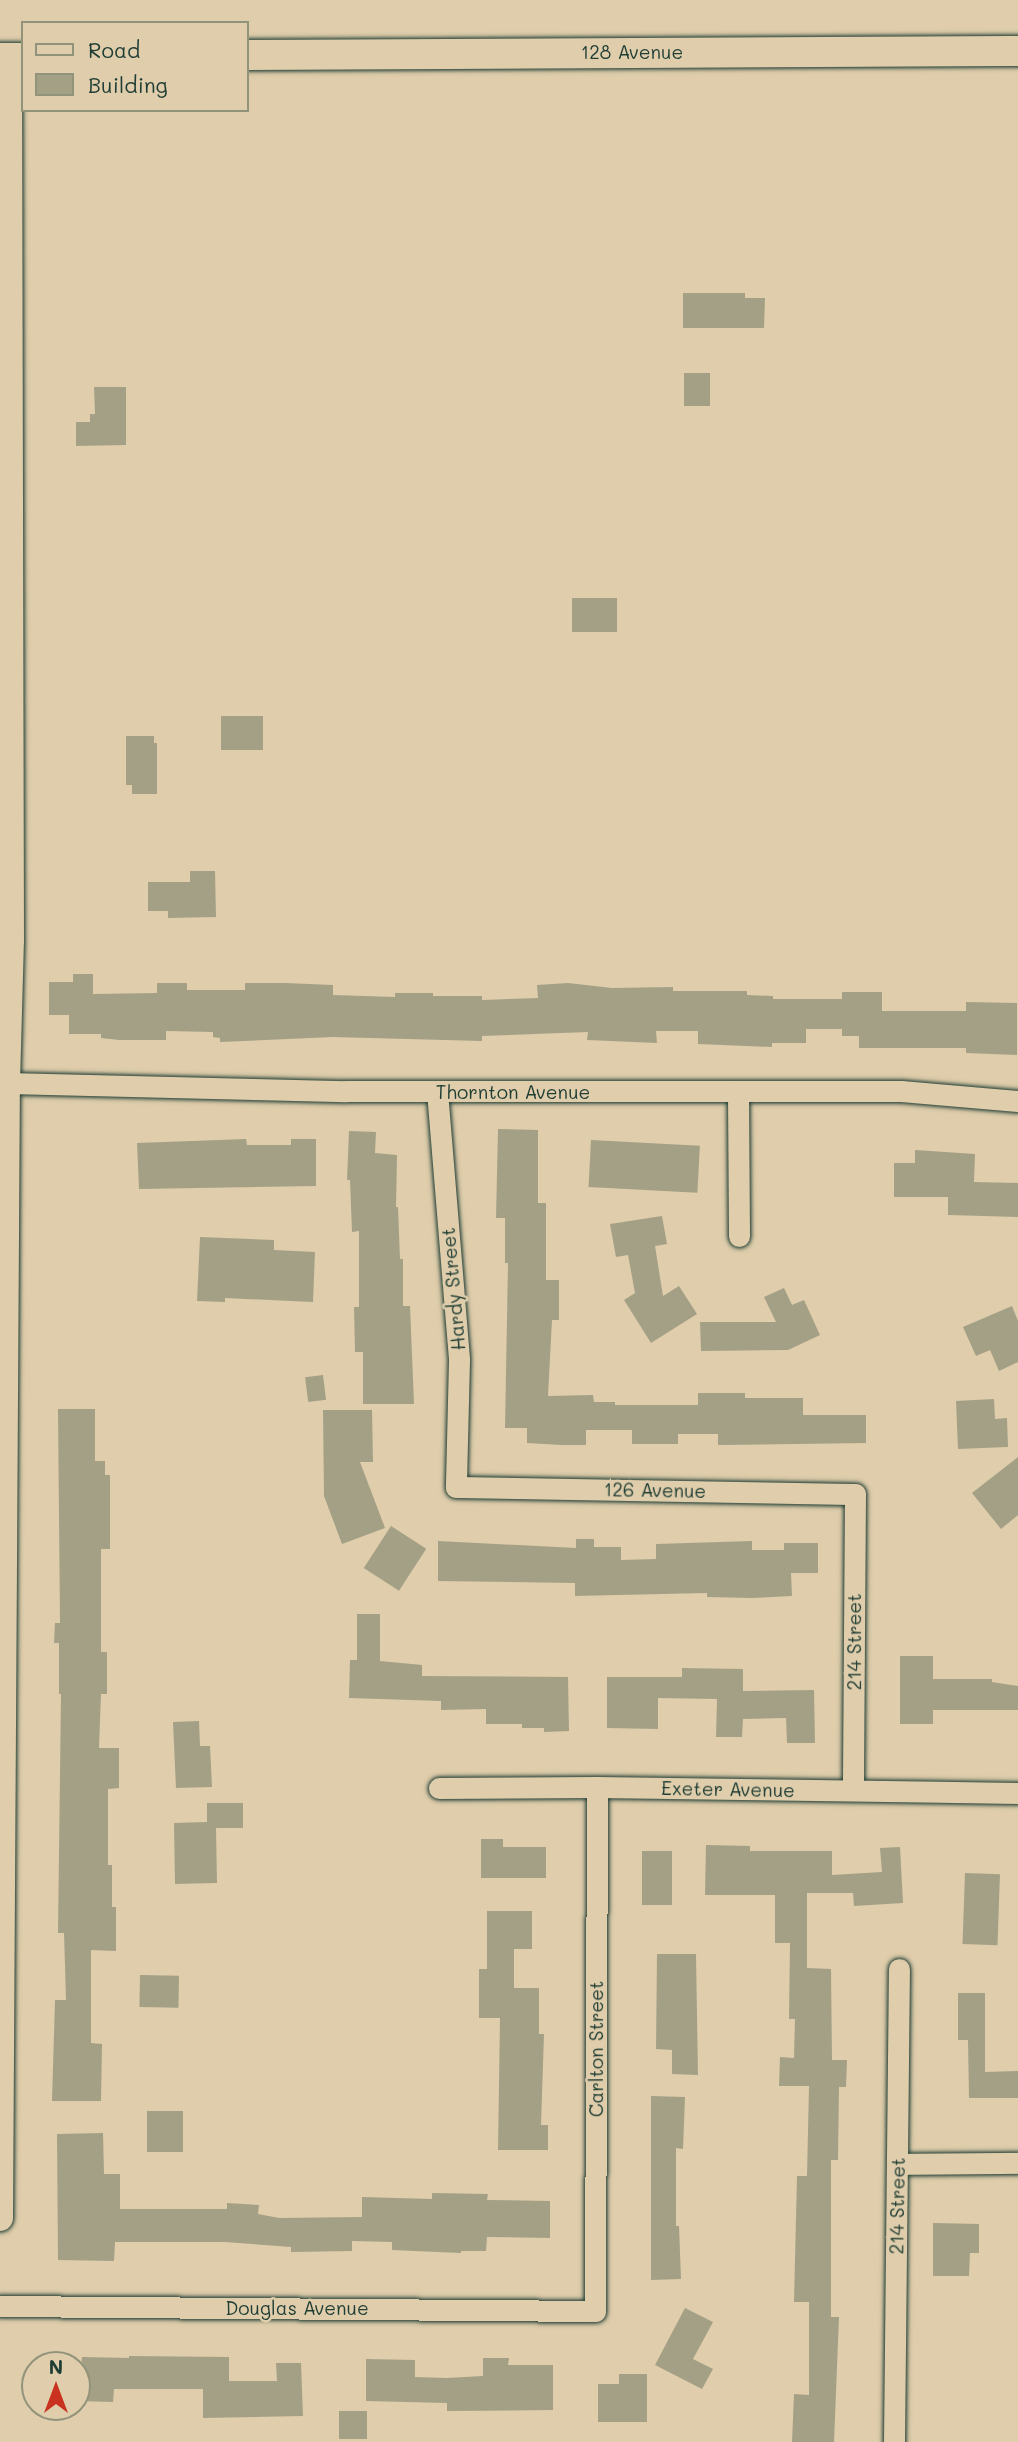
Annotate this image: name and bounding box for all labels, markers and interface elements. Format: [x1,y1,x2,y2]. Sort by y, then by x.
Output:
legend [21,21,248,112]
text: Road [88,36,140,63]
street label: 128 Avenue [581,41,683,63]
text: Building [88,71,168,98]
street label: Thornton Avenue [436,1081,590,1103]
street label: Hardy Street [436,1227,470,1351]
street label: 126 Avenue [604,1478,706,1502]
street label: 214 Street [843,1594,865,1690]
street label: Exeter Avenue [661,1776,795,1802]
street label: Carlton Street [585,1981,607,2117]
street label: 214 Street [885,2157,909,2255]
street label: Douglas Avenue [225,2297,369,2319]
north arrow [21,2351,91,2421]
text: N [49,2354,63,2379]

